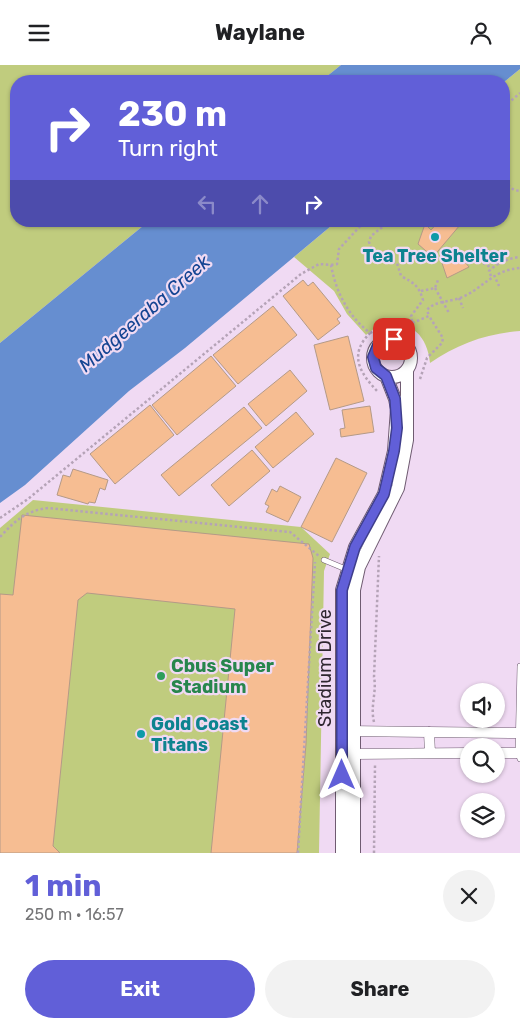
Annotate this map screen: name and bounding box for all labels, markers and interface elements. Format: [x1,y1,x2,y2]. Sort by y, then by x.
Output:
icon: menu [25,19,53,47]
text: Waylane [215,19,305,46]
icon: person [467,19,495,47]
text: 230 m [118,93,227,135]
icon: right [35,95,100,160]
text: Turn right [118,135,218,162]
icon: left [193,190,221,218]
icon: ahead [246,190,274,218]
icon: right [299,190,327,218]
marker: Tea Tree Shelter [429,231,441,243]
place label: Tea Tree Shelter [363,245,507,267]
water label: Mudgeeraba Creek [74,250,215,377]
pin [373,318,415,360]
icon: arrive [380,325,408,353]
street label: Stadium Drive [314,609,336,727]
place label: Cbus Super Stadium [171,655,274,698]
marker: Cbus Super Stadium [155,670,167,682]
map controls [460,683,505,838]
button: sound [460,683,505,728]
place label: Gold Coast Titans [151,713,248,756]
marker: Gold Coast Titans [135,728,147,740]
button: search [460,738,505,783]
position arrow [315,748,367,800]
button: layers [460,793,505,838]
text: 1 min [25,868,102,904]
button: close [443,870,495,922]
text: 250 m · 16:57 [25,905,124,924]
button: Exit [25,960,255,1018]
button: Share [265,960,495,1018]

